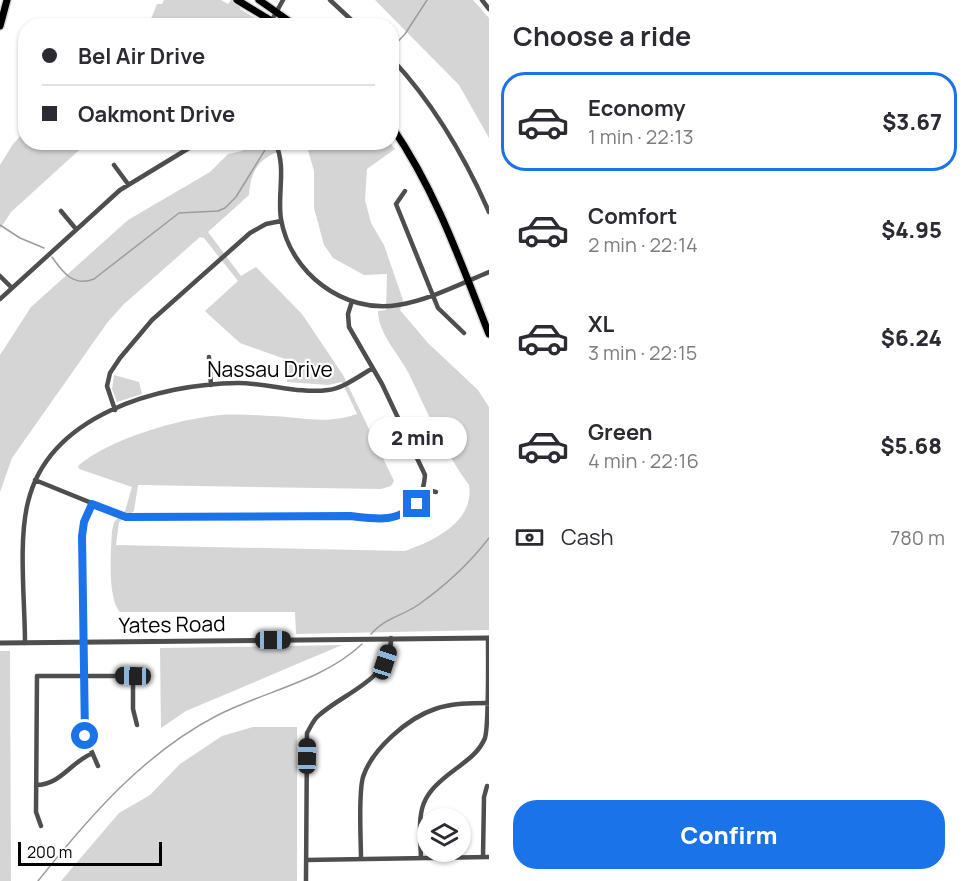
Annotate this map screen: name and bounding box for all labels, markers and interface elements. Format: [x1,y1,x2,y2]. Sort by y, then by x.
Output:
text: Choose a ride [513,17,691,54]
text: Bel Air Drive [78,41,205,71]
text: Economy [588,93,686,123]
icon: car [516,95,570,149]
text: Oakmont Drive [78,99,235,129]
text: $3.67 [882,107,942,137]
text: 1 min · 22:13 [588,123,693,150]
text: Comfort [588,201,677,231]
icon: car [516,203,570,257]
text: $4.95 [881,215,942,245]
text: 2 min · 22:14 [588,231,698,258]
text: XL [588,309,614,339]
icon: car [516,311,570,365]
text: $6.24 [881,323,942,353]
text: 3 min · 22:15 [588,339,697,366]
street label: Nassau Drive [207,355,333,383]
callout: 2 min [368,417,466,459]
text: Green [588,417,653,447]
icon: car [516,419,570,473]
text: 2 min [391,424,444,451]
text: $5.68 [881,431,942,461]
text: 4 min · 22:16 [588,447,699,474]
route end [403,490,430,517]
icon: cash [513,521,546,554]
text: Cash [561,522,614,552]
text: 780 m [890,524,945,551]
street label: Yates Road [118,609,226,639]
car [255,631,291,649]
car [371,642,399,682]
car [115,667,151,685]
route start [71,722,98,749]
car [298,738,316,774]
button: Confirm [513,800,945,869]
map controls [417,808,471,862]
button: layers [417,808,471,862]
scale bar [18,839,162,866]
text: 200 m [27,841,72,863]

